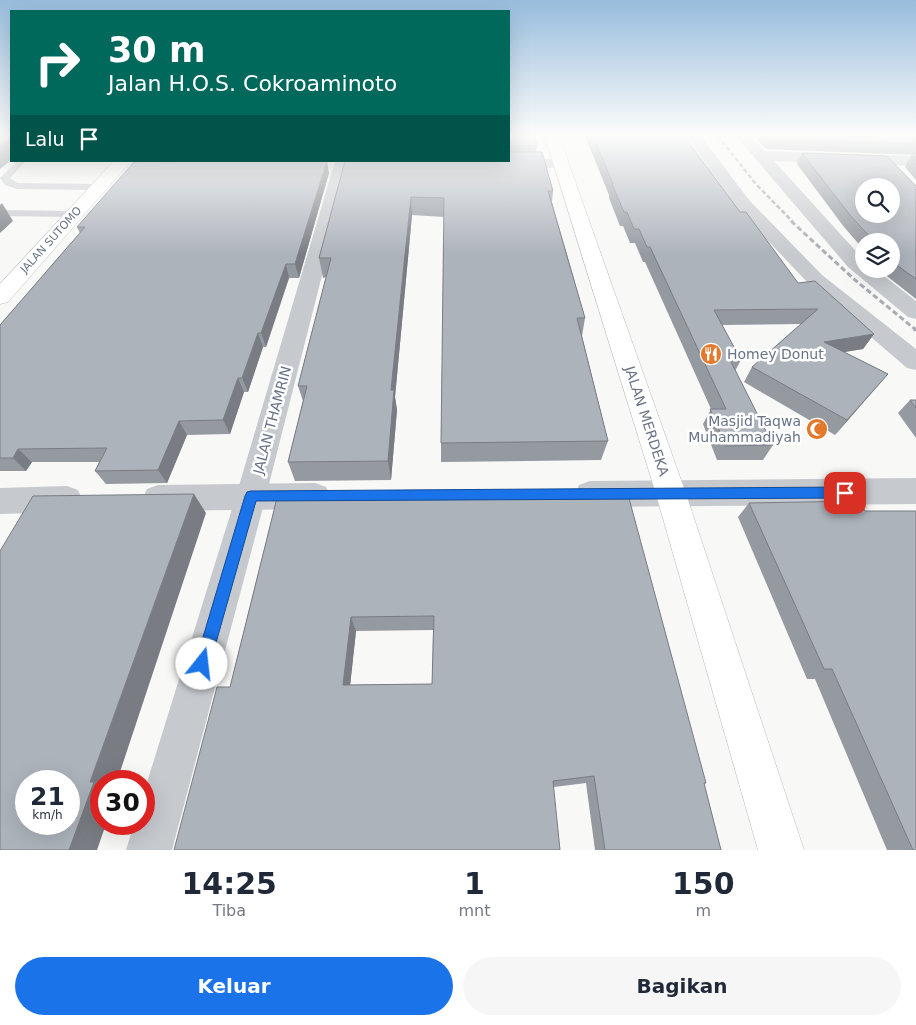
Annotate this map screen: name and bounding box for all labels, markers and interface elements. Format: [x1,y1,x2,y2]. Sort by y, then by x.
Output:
icon: right [25,30,90,95]
text: 30 m [108,30,205,70]
text: Jalan H.O.S. Cokroaminoto [108,71,397,96]
icon: arrive [75,125,103,153]
text: Lalu [25,128,65,150]
map controls [855,178,900,278]
button: search [855,178,900,223]
street label: JALAN SUTOMO [17,204,84,277]
button: layers [855,233,900,278]
restaurant icon: Homey Donut [699,342,723,366]
place label: Homey Donut [727,346,824,362]
street label: JALAN MERDEKA [621,363,672,478]
street label: JALAN THAMRIN [250,364,294,477]
place label: Masjid Taqwa Muhammadiyah [688,413,801,445]
mosque icon: Masjid Taqwa Muhammadiyah [805,417,829,441]
pin [824,472,866,514]
icon: arrive [831,479,859,507]
position arrow [175,637,227,689]
speed limit sign: 30 [90,770,155,835]
text: 21 [30,782,65,811]
text: km/h [32,808,63,822]
text: 14:25 [181,866,277,901]
text: 1 [464,866,485,901]
text: 150 [672,866,735,901]
text: Tiba [212,901,246,920]
text: mnt [458,901,490,920]
text: m [695,901,711,920]
button: Keluar [15,957,453,1015]
button: Bagikan [463,957,901,1015]

